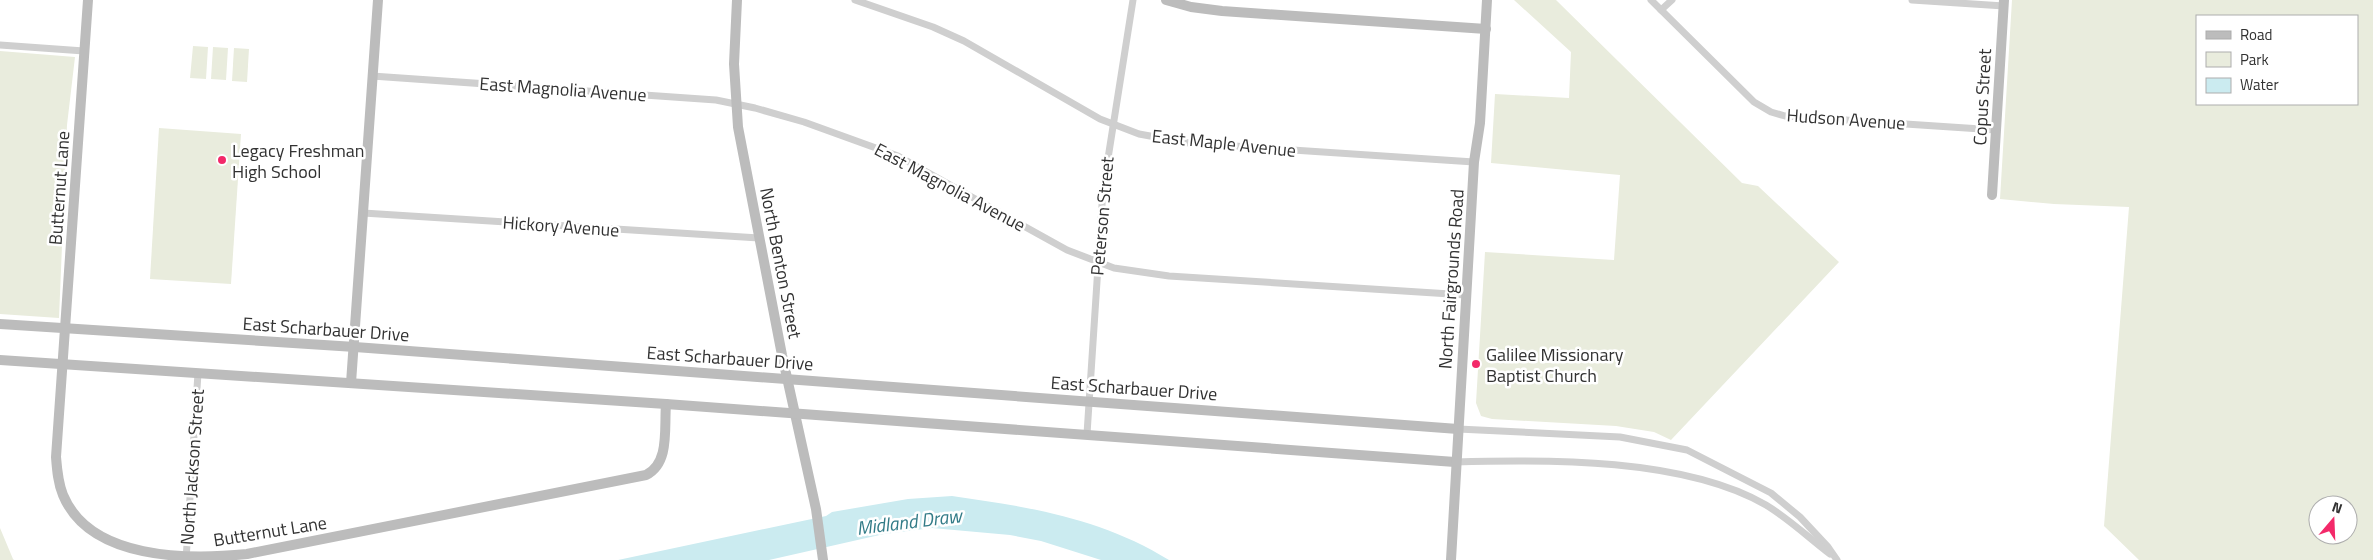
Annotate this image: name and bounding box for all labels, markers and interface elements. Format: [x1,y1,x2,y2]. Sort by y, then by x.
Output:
legend [2196,15,2358,105]
text: Road [2240,23,2272,46]
street label: Copus Street [1966,47,1998,146]
text: Park [2240,48,2269,71]
street label: East Magnolia Avenue [478,70,648,108]
text: Water [2240,73,2279,96]
street label: Hudson Avenue [1786,101,1906,137]
street label: East Maple Avenue [1151,122,1297,164]
street label: Butternut Lane [42,130,76,246]
street label: East Magnolia Avenue [870,136,1030,238]
place label: Legacy Freshman High School [232,137,364,185]
marker: Legacy Freshman High School [216,154,228,166]
street label: Peterson Street [1083,155,1121,277]
street label: North Benton Street [753,185,809,342]
street label: North Fairgrounds Road [1431,188,1471,370]
street label: Hickory Avenue [502,208,620,244]
street label: East Scharbauer Drive [242,310,410,348]
street label: East Scharbauer Drive [646,339,814,377]
place label: Galilee Missionary Baptist Church [1486,341,1624,389]
marker: Galilee Missionary Baptist Church [1470,358,1482,370]
street label: East Scharbauer Drive [1050,369,1218,407]
street label: North Jackson Street [173,387,211,546]
north arrow [2308,495,2358,545]
text: N [2329,496,2345,519]
water label: Midland Draw [855,500,965,542]
street label: Butternut Lane [211,509,329,553]

